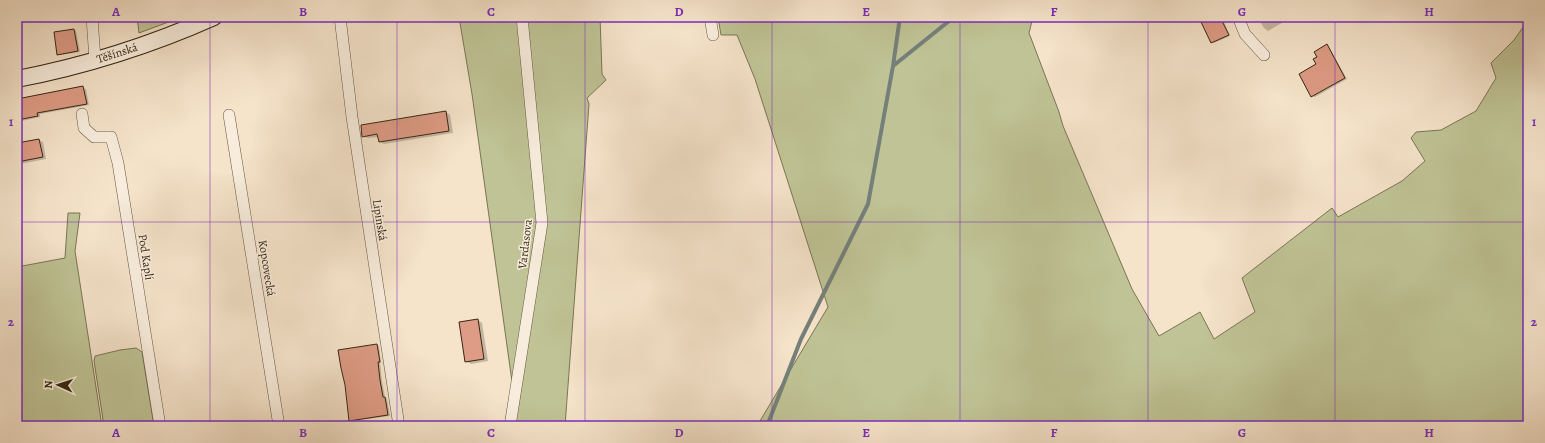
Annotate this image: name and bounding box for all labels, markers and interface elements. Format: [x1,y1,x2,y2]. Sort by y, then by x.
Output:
text: A [111,3,121,20]
text: B [299,3,307,20]
text: C [487,3,495,20]
text: D [674,3,684,20]
text: E [862,3,870,20]
text: F [1051,3,1058,20]
text: G [1238,3,1246,20]
text: H [1424,3,1434,20]
street label: Těšínská [94,39,140,67]
text: 1 [9,113,14,130]
text: 1 [1532,113,1537,130]
street label: Lipinská [369,198,391,242]
street label: Vardasova [514,218,536,271]
street label: Pod Kaplí [134,233,158,281]
street label: Kopcovecká [255,239,279,298]
text: 2 [8,313,15,330]
text: 2 [1531,313,1538,330]
north arrow [38,365,78,405]
text: N [41,380,56,389]
text: A [111,424,121,441]
text: B [299,424,307,441]
text: C [487,424,495,441]
text: D [674,424,684,441]
text: E [862,424,870,441]
text: F [1051,424,1058,441]
text: G [1238,424,1246,441]
text: H [1424,424,1434,441]

